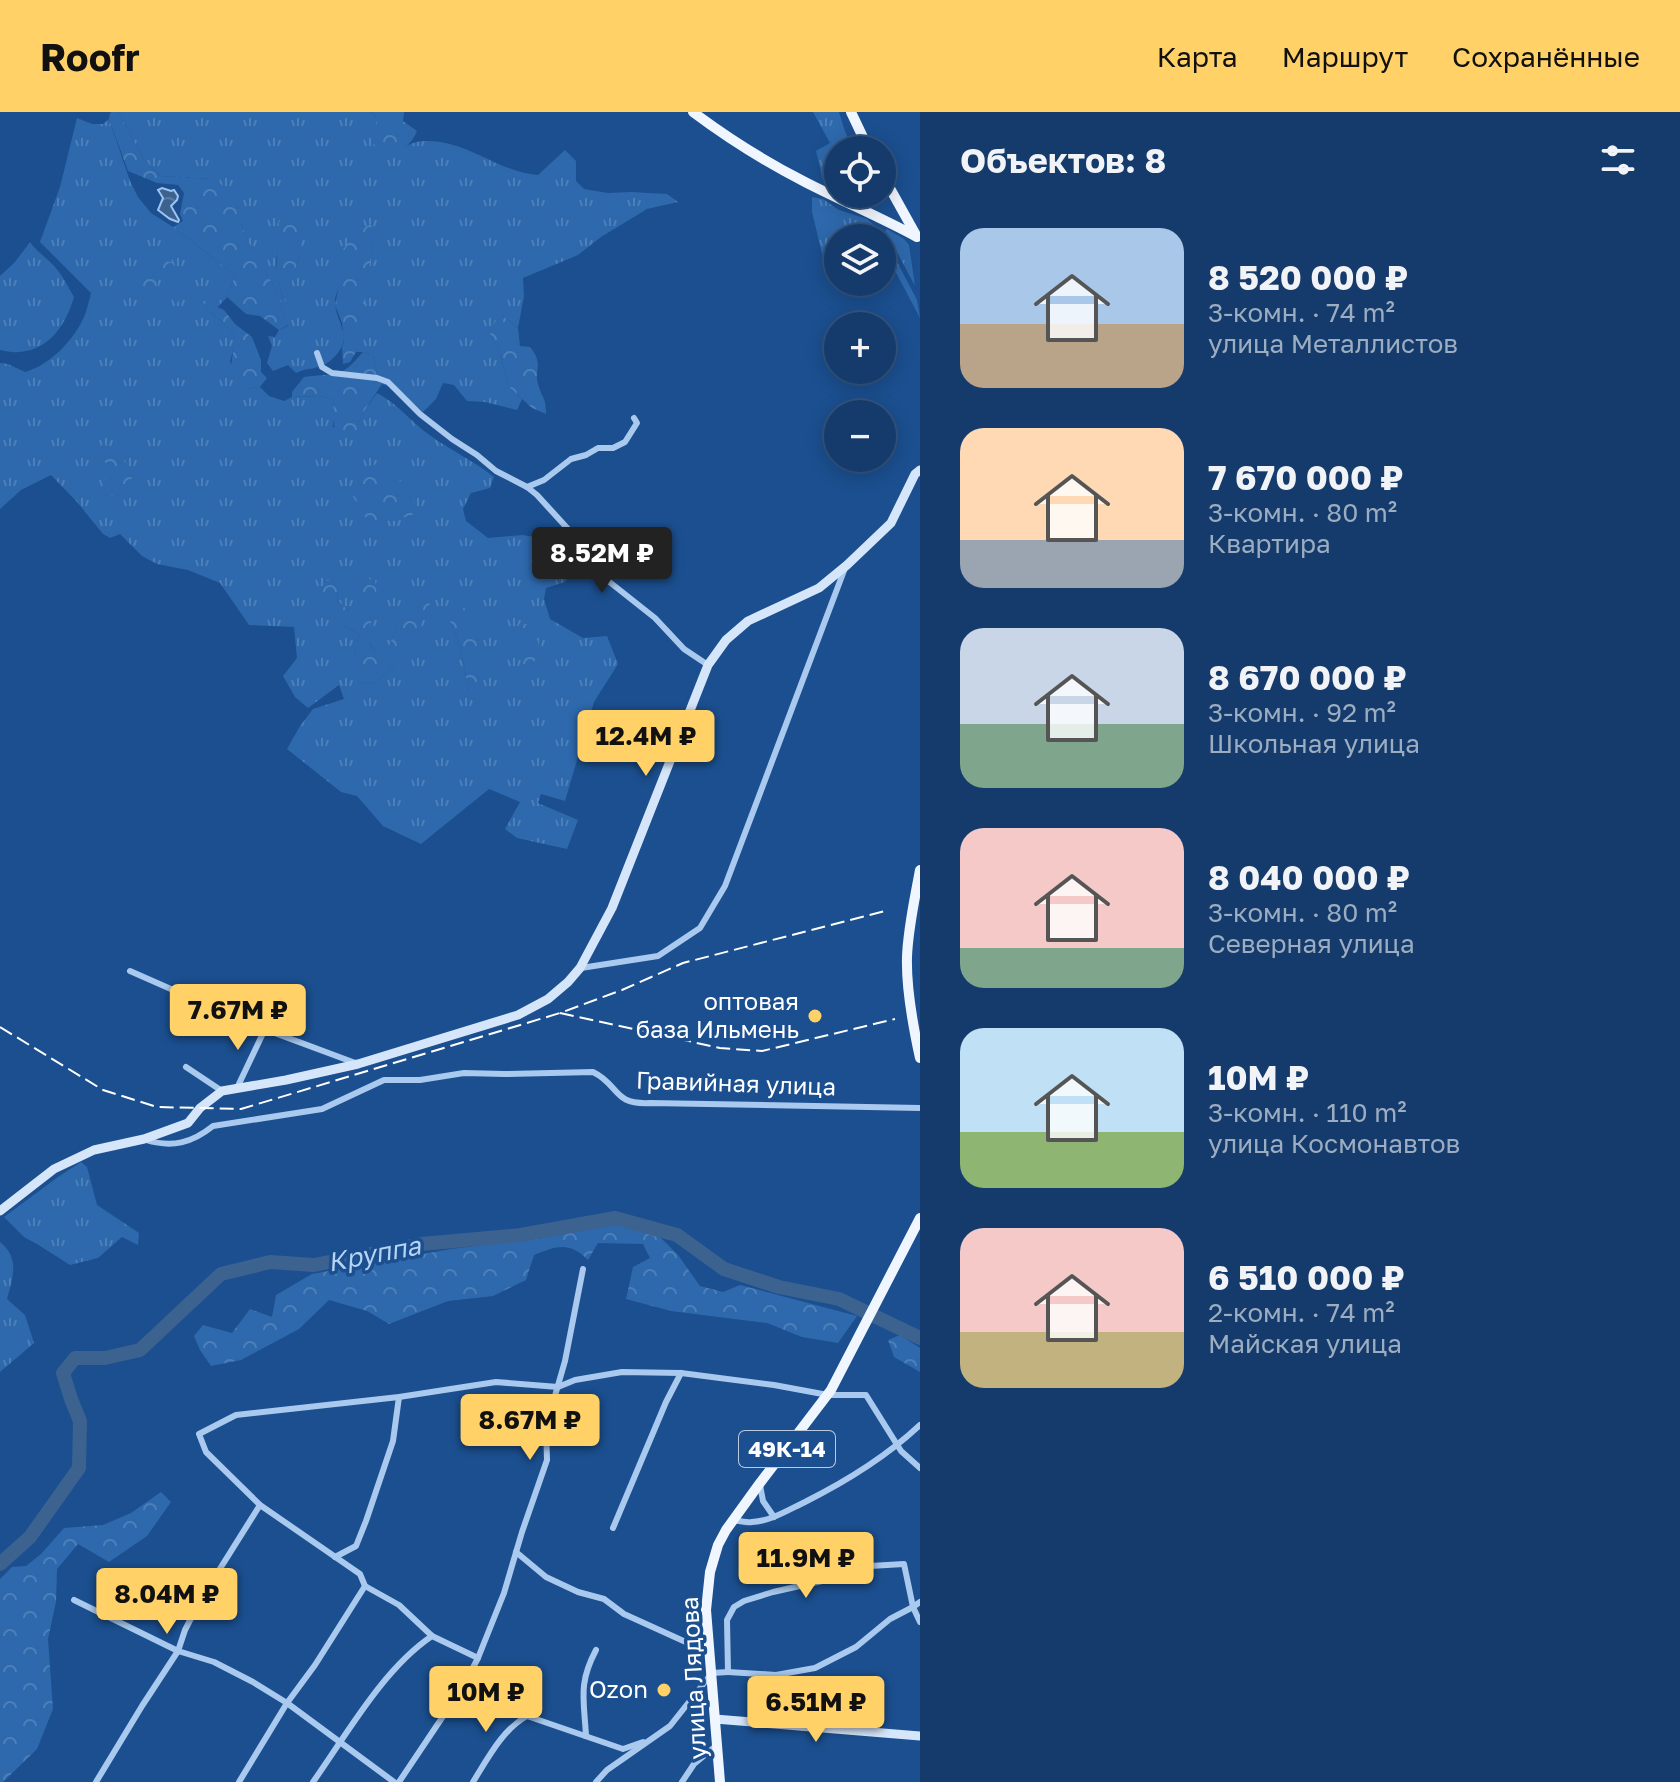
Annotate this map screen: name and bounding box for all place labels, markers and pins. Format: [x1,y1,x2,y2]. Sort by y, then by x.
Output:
pin: 8.52M ₽ [528,527,676,595]
pin: 12.4M ₽ [572,710,720,778]
pin: 7.67M ₽ [164,984,312,1052]
place label: оптовая база Ильмень [636,986,799,1043]
marker: оптовая база Ильмень [806,1007,824,1025]
pin: 8.67M ₽ [456,1394,604,1462]
pin: 11.9M ₽ [732,1532,880,1600]
pin: 8.04M ₽ [93,1568,241,1636]
pin: 10M ₽ [430,1666,542,1734]
place label: Ozon [589,1674,648,1703]
pin: 6.51M ₽ [742,1676,890,1744]
marker: Ozon [655,1681,673,1699]

